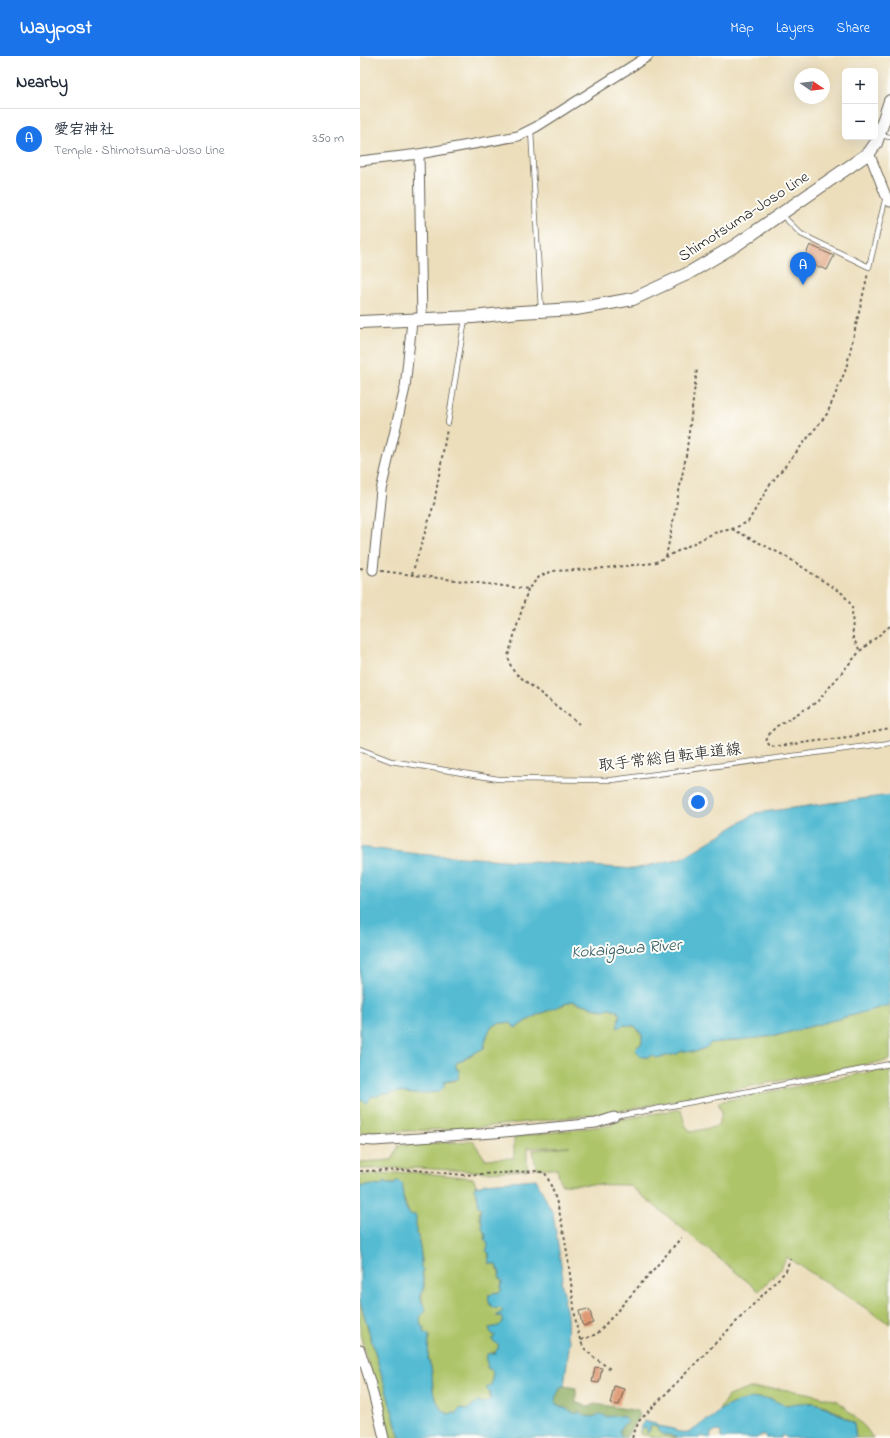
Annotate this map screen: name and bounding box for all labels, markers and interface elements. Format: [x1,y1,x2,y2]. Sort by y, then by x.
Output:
text: Waypost [20,15,92,42]
text: Map [730,18,754,39]
text: Layers [776,18,814,39]
text: Share [836,18,870,39]
north arrow [794,68,830,104]
map controls [842,68,878,140]
button: + [842,68,878,104]
text: Nearby [16,70,68,95]
button: − [842,104,878,140]
text: 愛宕神社 [54,119,114,141]
text: A [25,129,33,148]
text: 350 m [312,129,344,148]
text: Temple · Shimotsuma-Joso Line [54,141,225,160]
street label: Shimotsuma-Joso Line [674,165,815,268]
pin: A [790,252,816,285]
street label: 取手常総自転車道線 [597,737,743,779]
your location [688,792,708,812]
water label: Kokaigawa River [570,933,685,966]

